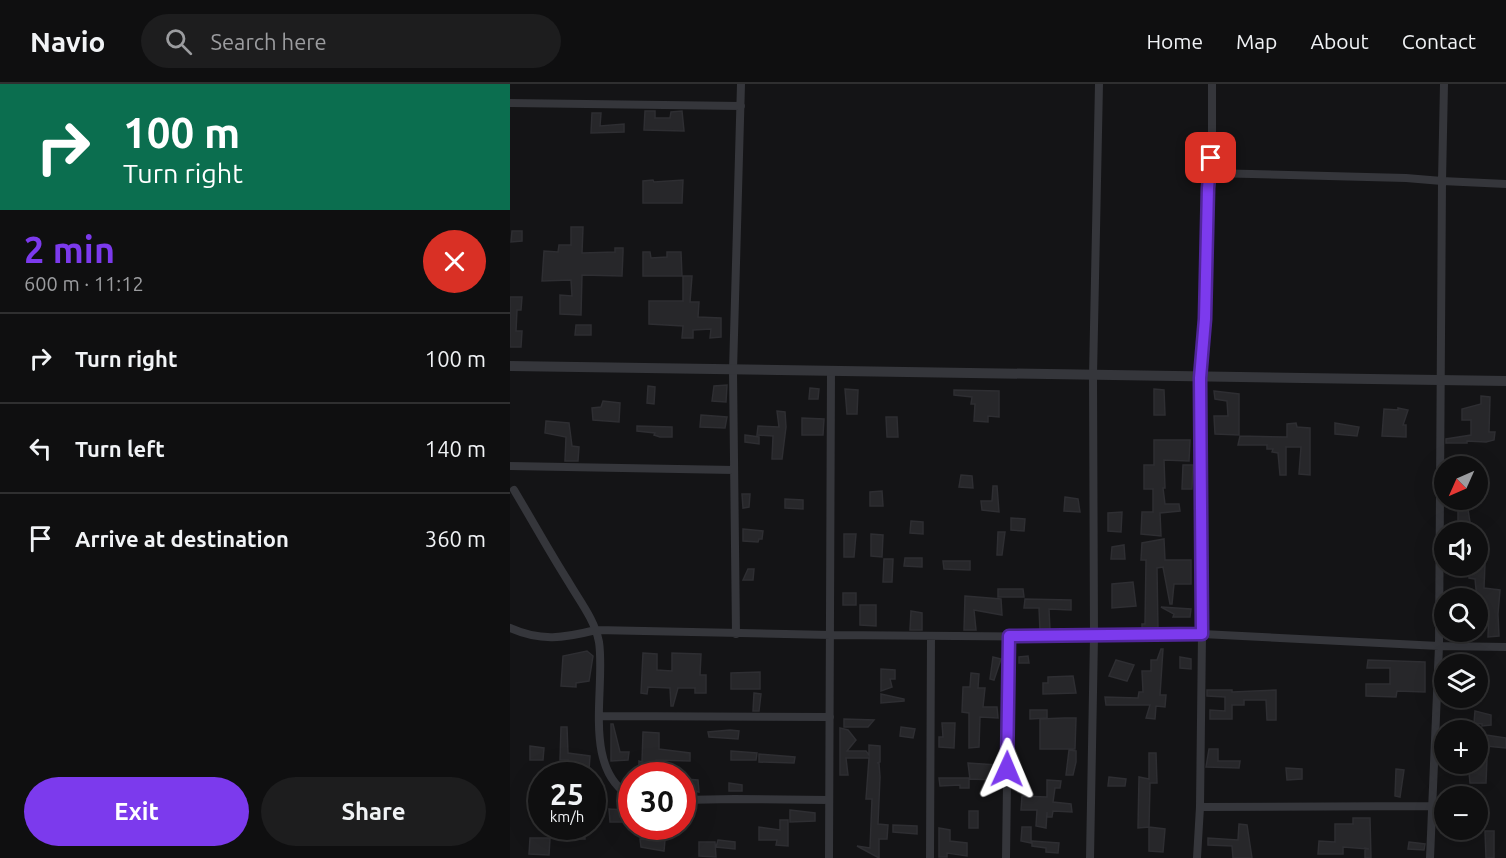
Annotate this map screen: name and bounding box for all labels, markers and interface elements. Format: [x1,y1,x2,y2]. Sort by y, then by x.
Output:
search box [141,14,561,68]
icon: search [162,25,195,58]
text: Navio [30,26,105,57]
text: Search here [210,29,327,54]
text: Home [1146,29,1203,53]
text: Map [1236,29,1277,53]
text: About [1310,29,1369,53]
text: Contact [1402,29,1476,53]
icon: right [24,108,102,186]
text: 100 m [123,109,240,156]
pin [1185,132,1236,183]
icon: arrive [1194,141,1227,174]
text: Turn right [123,158,243,188]
text: 2 min [24,229,115,270]
button: close [423,230,486,293]
text: 600 m · 11:12 [24,272,144,295]
icon: right [24,342,57,375]
text: Turn right [75,346,177,371]
text: 100 m [425,346,486,371]
icon: left [24,432,57,465]
text: Turn left [75,436,165,461]
text: 140 m [425,436,486,461]
north arrow [1434,456,1488,510]
map controls [1434,456,1488,840]
icon: arrive [24,522,57,555]
button: sound [1434,522,1488,576]
text: Arrive at destination [75,526,289,551]
text: 360 m [425,526,486,551]
button: search [1434,588,1488,642]
button: layers [1434,654,1488,708]
button: + [1434,720,1488,774]
position arrow [975,737,1039,801]
speed limit sign: 30 [618,762,696,840]
button: Exit [24,777,249,846]
button: Share [261,777,486,846]
text: 25 [550,777,584,811]
button: − [1434,786,1488,840]
text: km/h [550,808,584,825]

